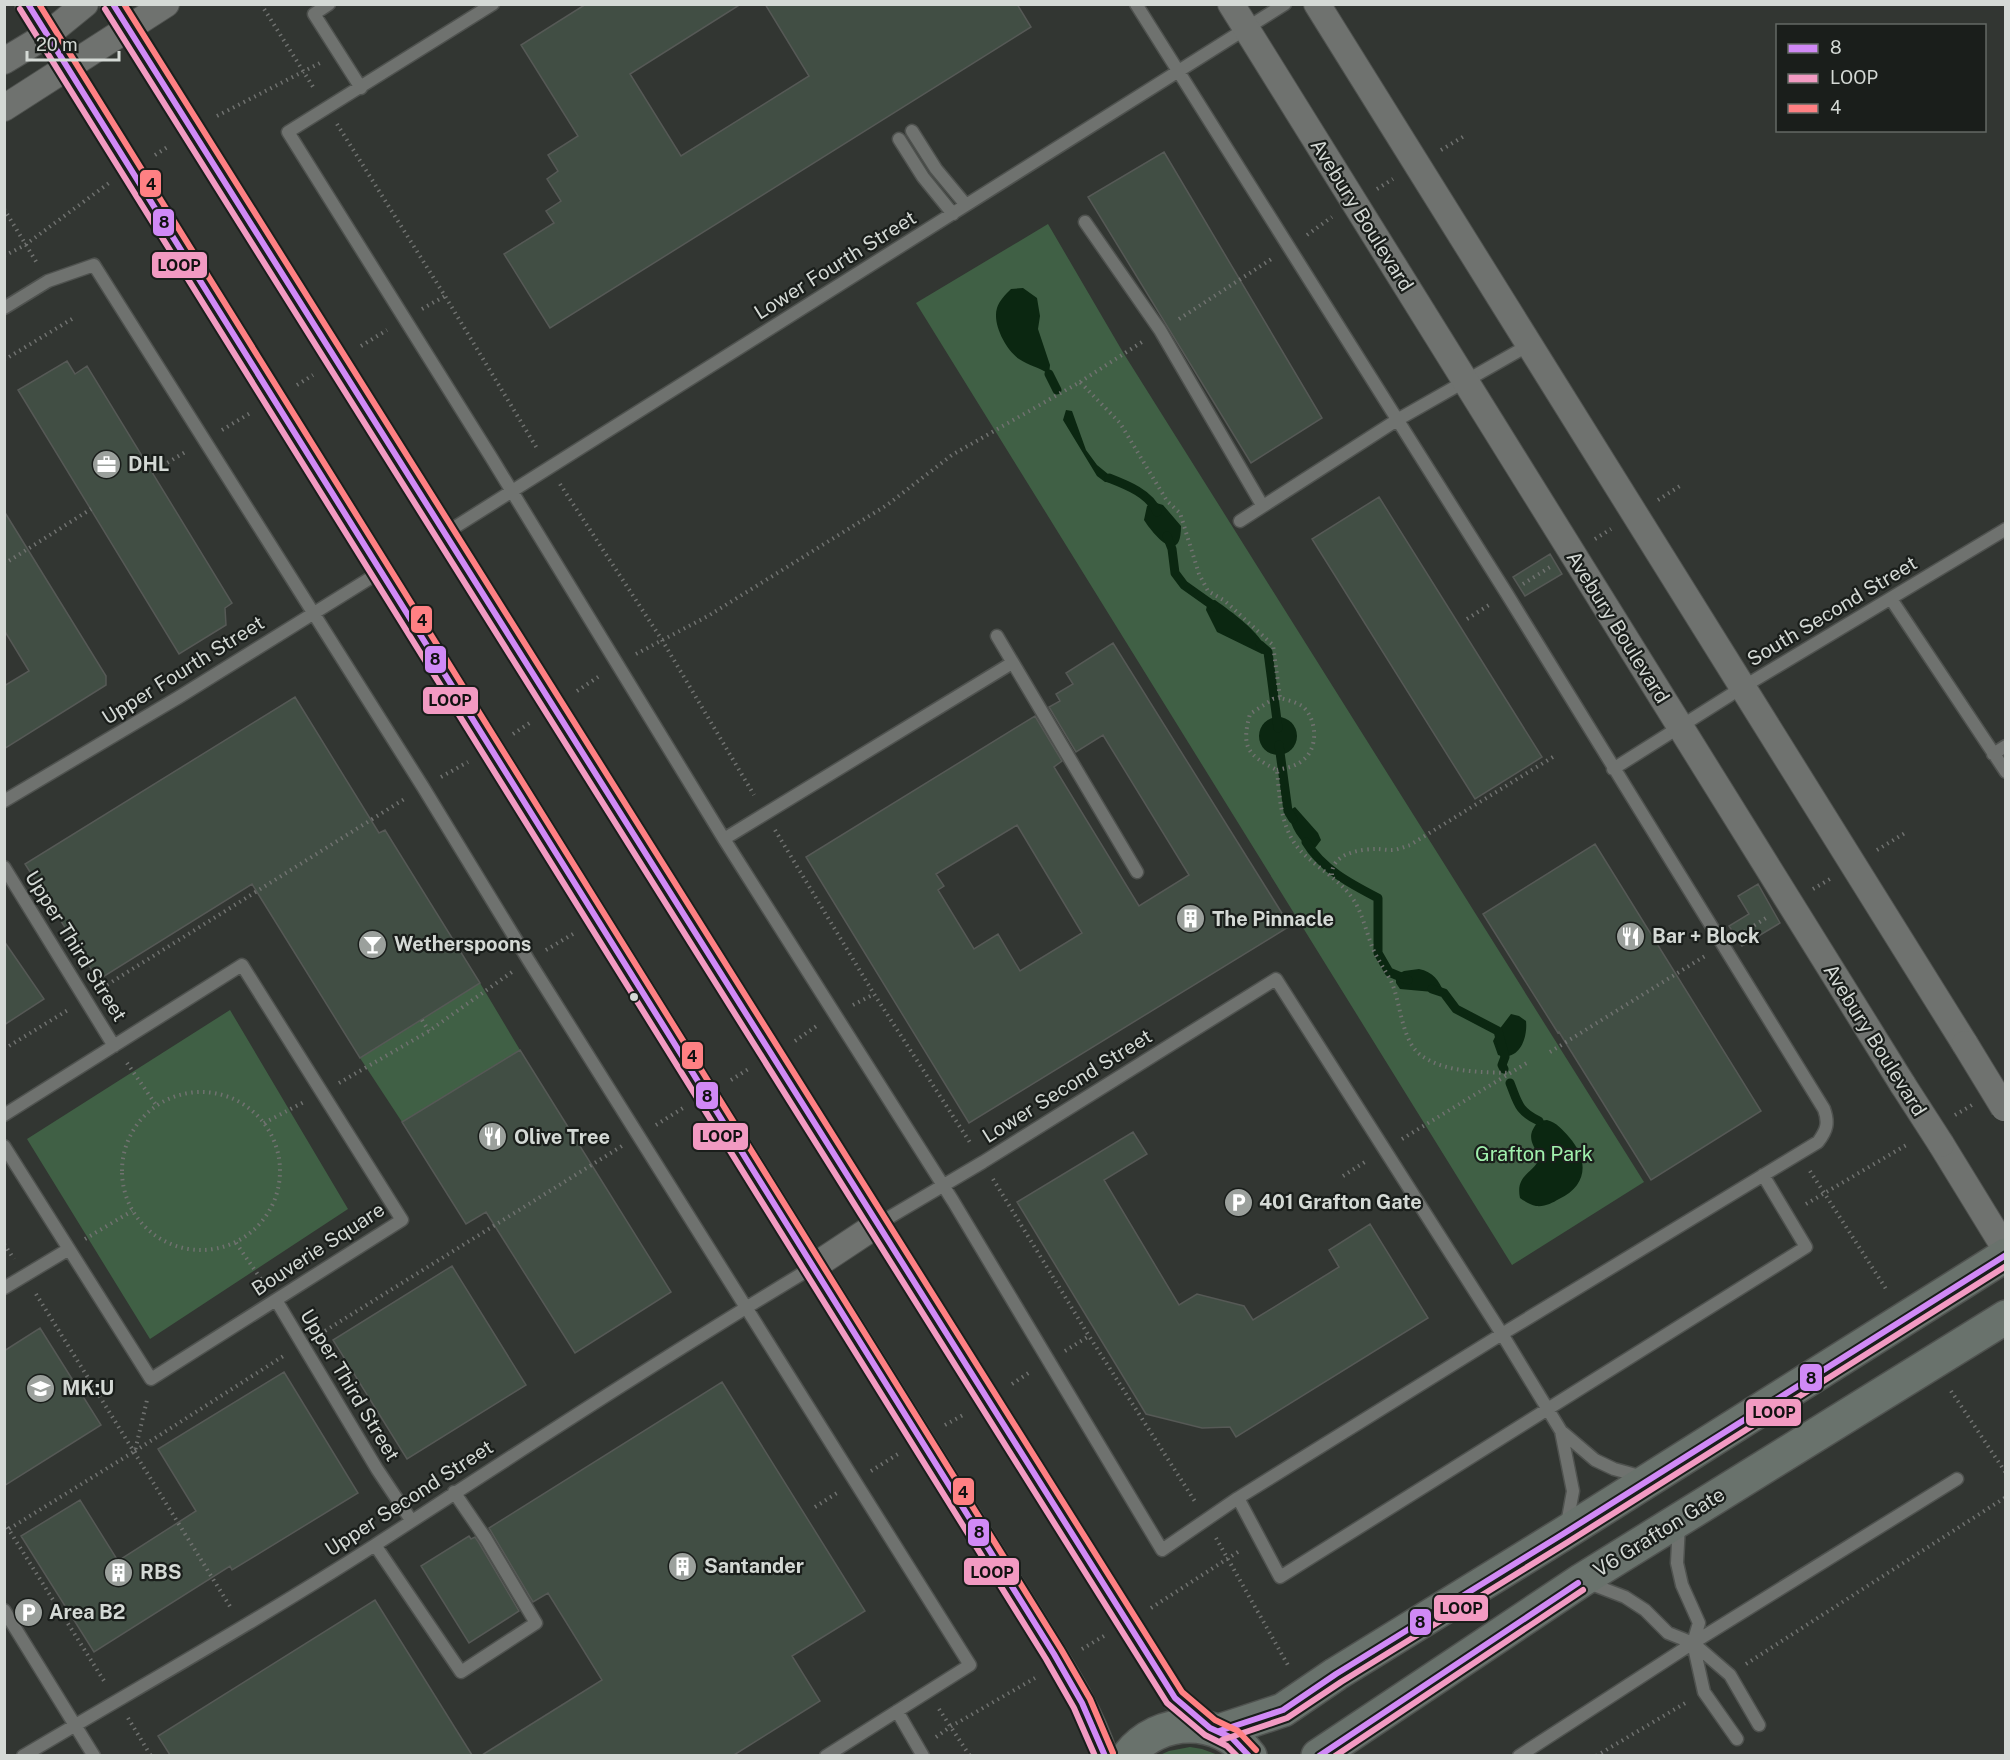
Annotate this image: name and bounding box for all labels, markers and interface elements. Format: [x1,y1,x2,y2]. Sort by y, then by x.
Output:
scale bar [27,24,118,62]
legend [1776,24,1986,132]
text: 20 m [36,34,78,55]
text: 8 [1830,37,1842,58]
text: LOOP [1830,67,1878,88]
text: 4 [1830,97,1841,118]
street label: Avebury Boulevard [1305,134,1419,296]
line badge: 4 [139,169,162,198]
text: 4 [146,175,157,194]
street label: Lower Fourth Street [750,205,920,325]
line badge: 8 [152,208,175,237]
text: 8 [159,213,170,232]
line badge: LOOP [151,251,208,279]
text: LOOP [157,256,201,275]
office icon: DHL [91,448,123,480]
place label: DHL [128,452,169,476]
street label: Avebury Boulevard [1561,546,1675,708]
street label: South Second Street [1743,551,1921,671]
line badge: 4 [410,605,433,634]
street label: Upper Fourth Street [98,610,268,730]
text: 4 [417,611,428,630]
line badge: 8 [424,645,447,674]
text: 8 [430,650,441,669]
line badge: LOOP [422,686,479,715]
text: LOOP [428,691,472,710]
street label: Upper Third Street [20,866,132,1026]
building icon: The Pinnacle [1175,903,1207,935]
place label: The Pinnacle [1212,907,1334,931]
restaurant icon: Bar + Block [1615,920,1647,952]
place label: Bar + Block [1652,924,1760,948]
bar icon: Wetherspoons [357,928,389,960]
place label: Wetherspoons [394,932,531,956]
street label: Avebury Boulevard [1818,959,1932,1121]
unlabelled marker [628,991,640,1003]
street label: Lower Second Street [978,1024,1156,1148]
line badge: 4 [681,1041,704,1070]
text: 4 [687,1047,698,1066]
line badge: 8 [695,1081,719,1110]
text: 8 [702,1087,713,1106]
restaurant icon: Olive Tree [477,1121,509,1153]
line badge: LOOP [692,1122,749,1151]
place label: Olive Tree [514,1125,610,1149]
text: LOOP [699,1127,743,1146]
park label: Grafton Park [1475,1142,1593,1166]
parking icon: 401 Grafton Gate [1222,1186,1254,1218]
place label: 401 Grafton Gate [1259,1190,1422,1214]
street label: Bouverie Square [247,1197,389,1301]
street label: Upper Third Street [295,1305,405,1465]
line badge: 8 [1799,1363,1823,1392]
text: 8 [1806,1369,1817,1388]
school or university icon: MK:U [25,1372,57,1404]
place label: MK:U [62,1376,114,1400]
line badge: LOOP [1745,1398,1802,1427]
text: LOOP [1752,1403,1796,1422]
street label: Upper Second Street [321,1435,497,1561]
line badge: 4 [952,1477,975,1506]
street label: V6 Grafton Gate [1589,1482,1729,1582]
text: 4 [958,1483,969,1502]
line badge: 8 [967,1518,990,1547]
text: 8 [974,1523,985,1542]
building icon: Santander [667,1550,699,1582]
place label: Santander [704,1554,804,1578]
building icon: RBS [103,1556,135,1588]
line badge: LOOP [963,1557,1020,1586]
place label: RBS [140,1560,182,1584]
text: LOOP [970,1563,1014,1582]
line badge: LOOP [1433,1594,1489,1622]
parking icon: Area B2 [12,1596,44,1628]
text: LOOP [1439,1599,1483,1618]
place label: Area B2 [49,1600,125,1624]
line badge: 8 [1409,1608,1432,1636]
text: 8 [1415,1613,1426,1632]

